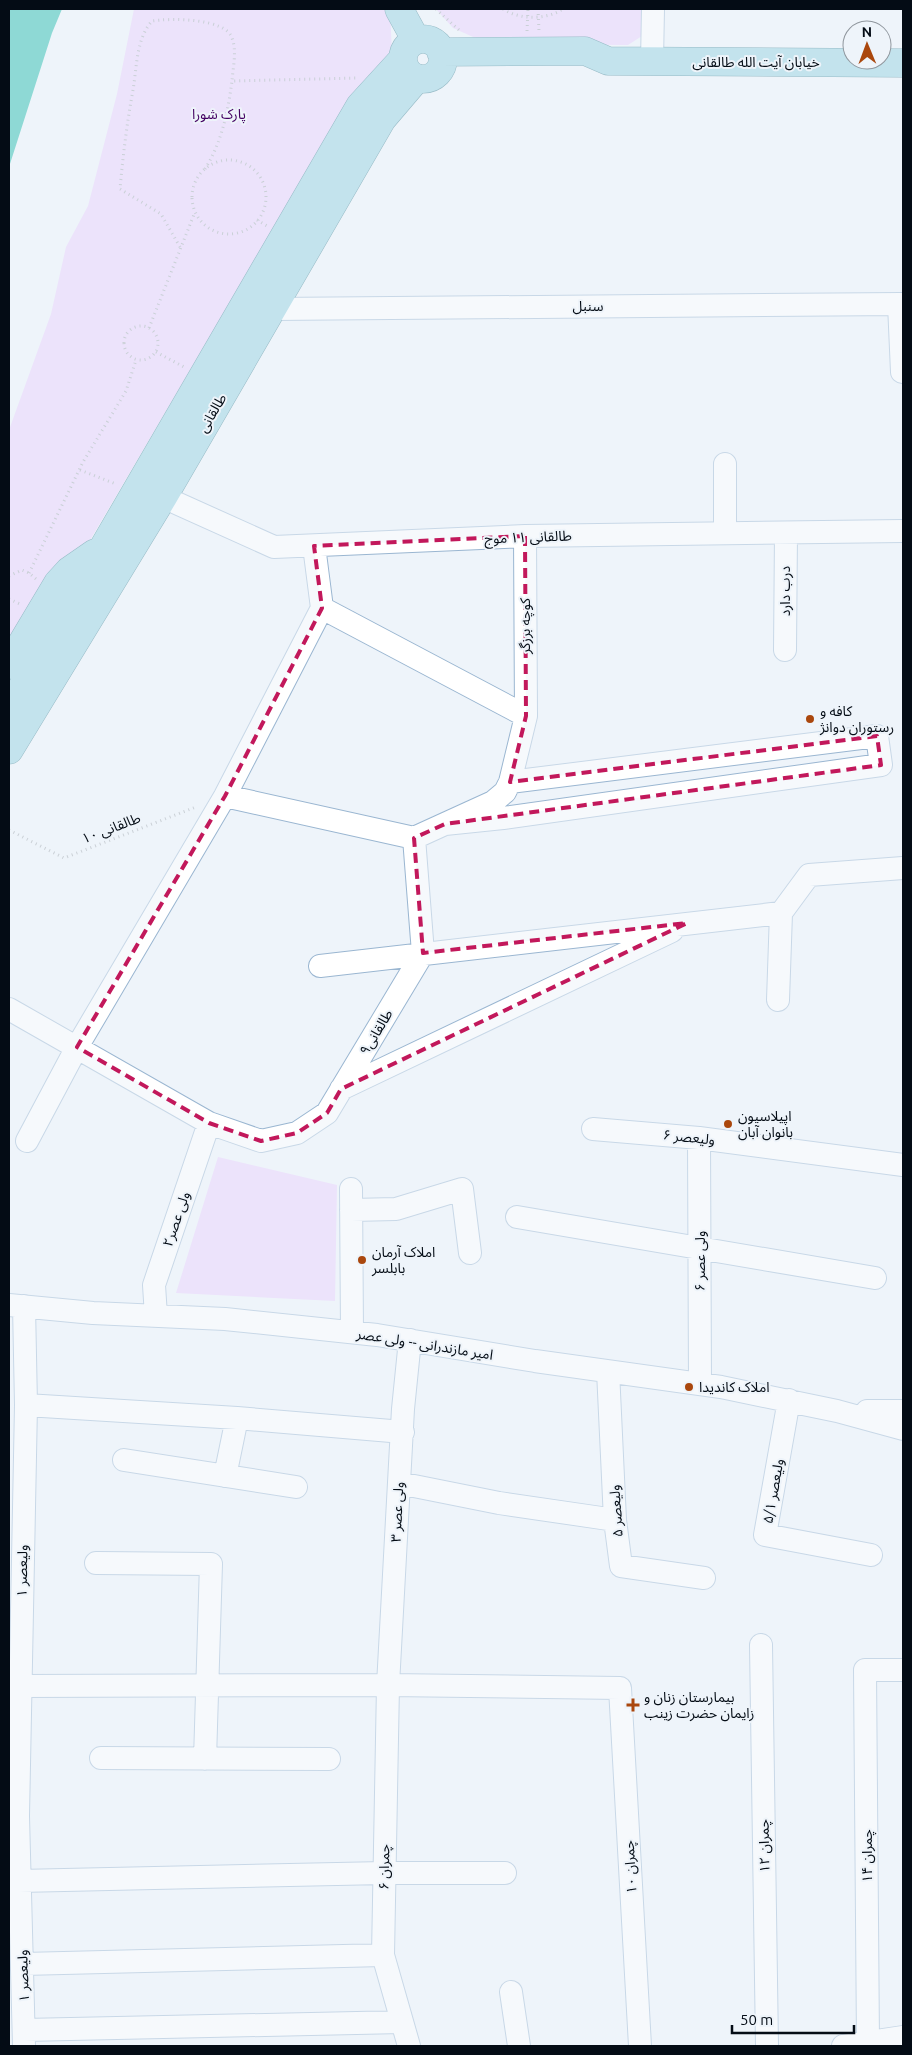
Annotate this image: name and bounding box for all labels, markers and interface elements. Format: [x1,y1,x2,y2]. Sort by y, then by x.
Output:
north arrow [842,20,892,70]
text: N [861,24,872,40]
street label: خیابان آیت الله طالقانی [692,54,820,71]
park label: پارک شورا [192,106,246,124]
street label: سنبل [573,298,603,315]
street label: طالقانی [195,391,230,436]
street label: طالقانی ۱۱ موج [484,527,572,550]
street label: درب دارد [777,566,794,616]
street label: کوچه برزگر [517,598,535,655]
place label: کافه و رستوران دوانژ [819,703,894,736]
marker: کافه و رستوران دوانژ [804,713,816,725]
street label: طالقانی ۱۰ [79,810,143,847]
street label: طالقانی۹ [356,1006,397,1058]
place label: اپیلاسیون بانوان آبان [738,1108,793,1141]
marker: اپیلاسیون بانوان آبان [722,1118,734,1130]
street label: ولیعصر ۶ [662,1126,716,1149]
street label: ولی عصر۲ [159,1189,194,1249]
street label: ولی عصر ۶ [692,1231,709,1291]
place label: املاک آرمان بابلسر [371,1244,435,1277]
marker: املاک آرمان بابلسر [356,1254,368,1266]
street label: امیر مازندرانی -- ولی عصر [354,1325,494,1364]
place label: املاک کاندیدا [699,1379,770,1395]
marker: املاک کاندیدا [683,1381,695,1393]
street label: ولیعصر ۵/۱ [759,1457,788,1525]
street label: ولی عصر ۳ [387,1481,408,1543]
street label: ولیعصر ۵ [606,1484,627,1538]
street label: ولیعصر ۱ [14,1545,31,1597]
place label: بیمارستان زنان و زایمان حضرت زینب [644,1689,754,1722]
marker: بیمارستان زنان و زایمان حضرت زینب [626,1698,640,1712]
street label: چمران ۱۲ [756,1819,775,1873]
street label: چمران ۱۴ [859,1829,877,1883]
street label: چمران ۱۰ [621,1840,641,1894]
street label: چمران ۶ [376,1844,394,1890]
street label: ولیعصر ۱ [14,1949,33,2002]
scale bar [732,2002,854,2034]
text: 50 m [740,2011,773,2028]

